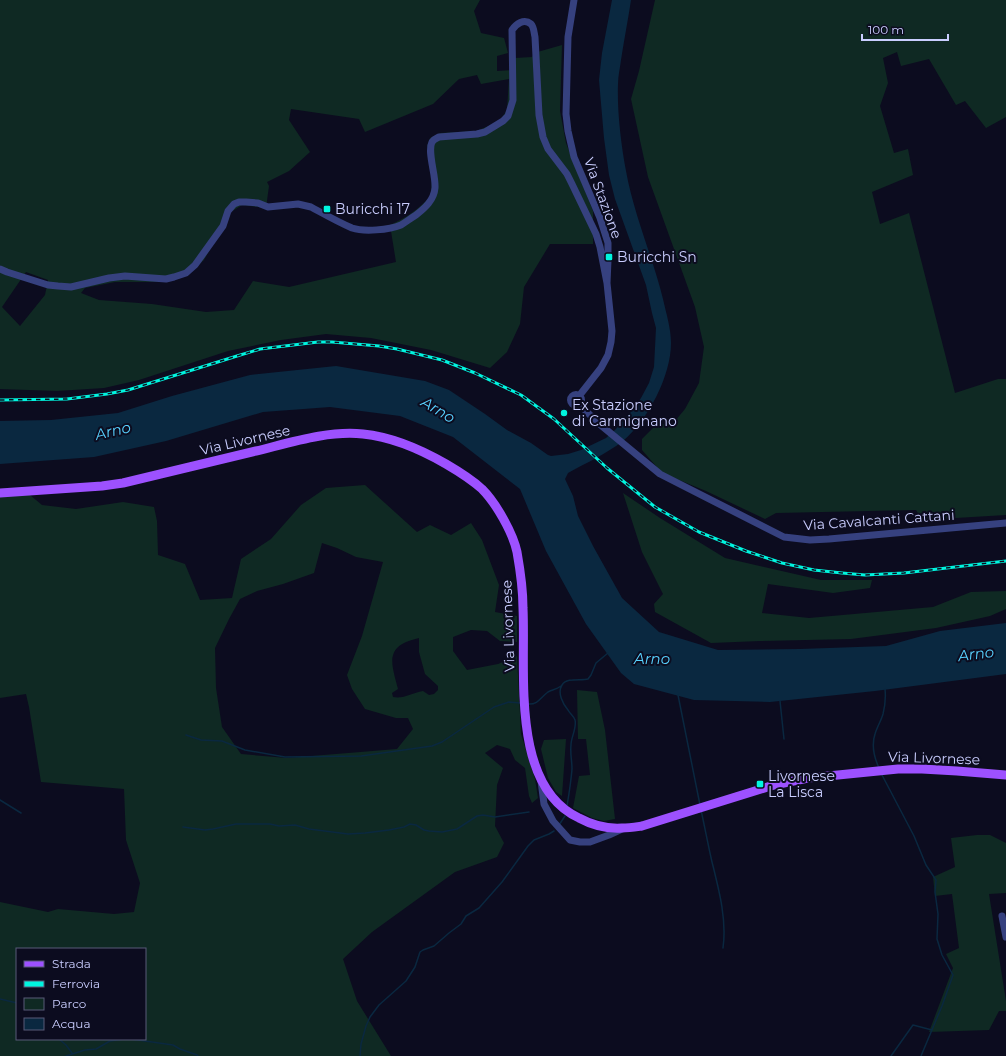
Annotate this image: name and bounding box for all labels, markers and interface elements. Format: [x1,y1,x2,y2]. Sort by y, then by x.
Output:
scale bar [862,16,948,42]
text: 100 m [868,22,904,37]
street label: Via Stazione [580,155,626,241]
place label: Buricchi 17 [335,200,410,218]
marker: Buricchi 17 [322,204,332,214]
place label: Buricchi Sn [617,248,697,266]
marker: Buricchi Sn [604,252,614,262]
water label: Arno [417,392,459,427]
place label: Ex Stazione di Carmignano [572,396,677,430]
marker: Ex Stazione di Carmignano [559,408,569,418]
water label: Arno [92,417,133,444]
street label: Via Livornese [198,421,292,459]
street label: Via Cavalcanti Cattani [803,506,955,534]
street label: Via Livornese [497,580,519,672]
water label: Arno [956,642,995,665]
water label: Arno [633,649,670,668]
street label: Via Livornese [888,747,980,769]
place label: Livornese La Lisca [768,767,835,801]
marker: Livornese La Lisca [755,779,765,789]
legend [16,948,146,1040]
text: Strada [52,956,91,971]
text: Ferrovia [52,976,100,991]
text: Parco [52,996,86,1011]
text: Acqua [52,1016,90,1031]

